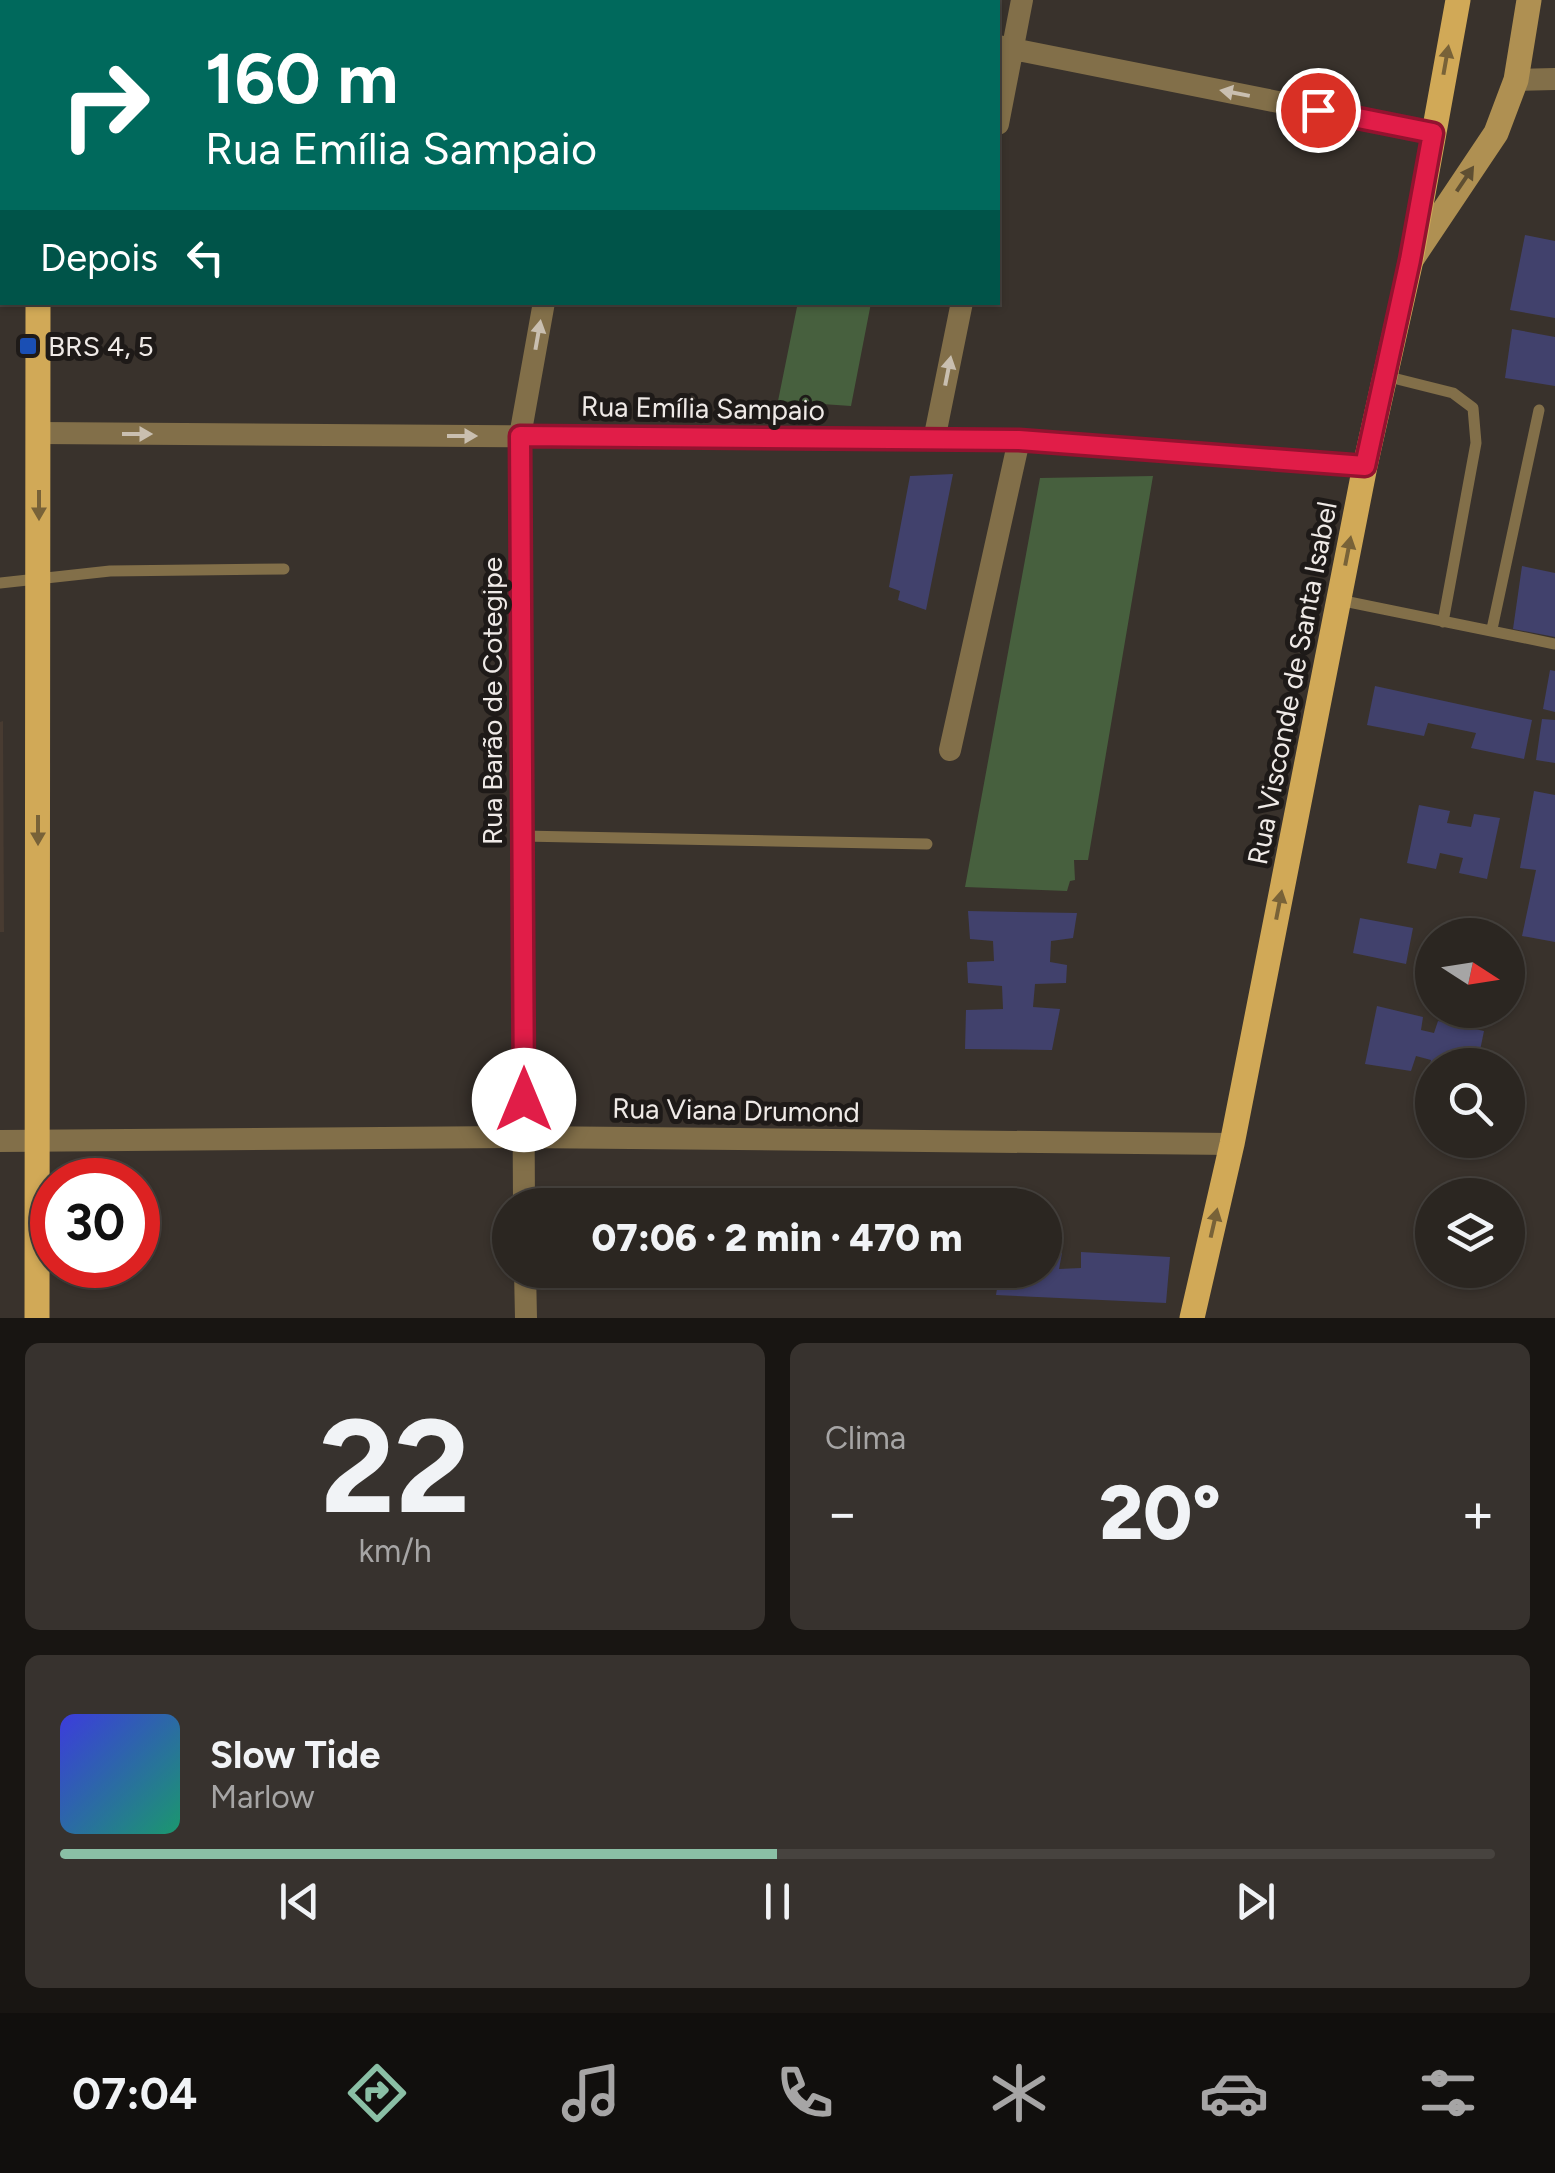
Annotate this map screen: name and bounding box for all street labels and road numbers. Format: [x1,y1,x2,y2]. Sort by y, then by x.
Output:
street label: Rua Emília Sampaio [581,389,825,427]
street label: Rua Visconde de Santa Isabel [1240,499,1344,867]
street label: Rua Barão de Cotegipe [475,557,509,845]
street label: Rua Viana Drumond [612,1091,860,1129]

